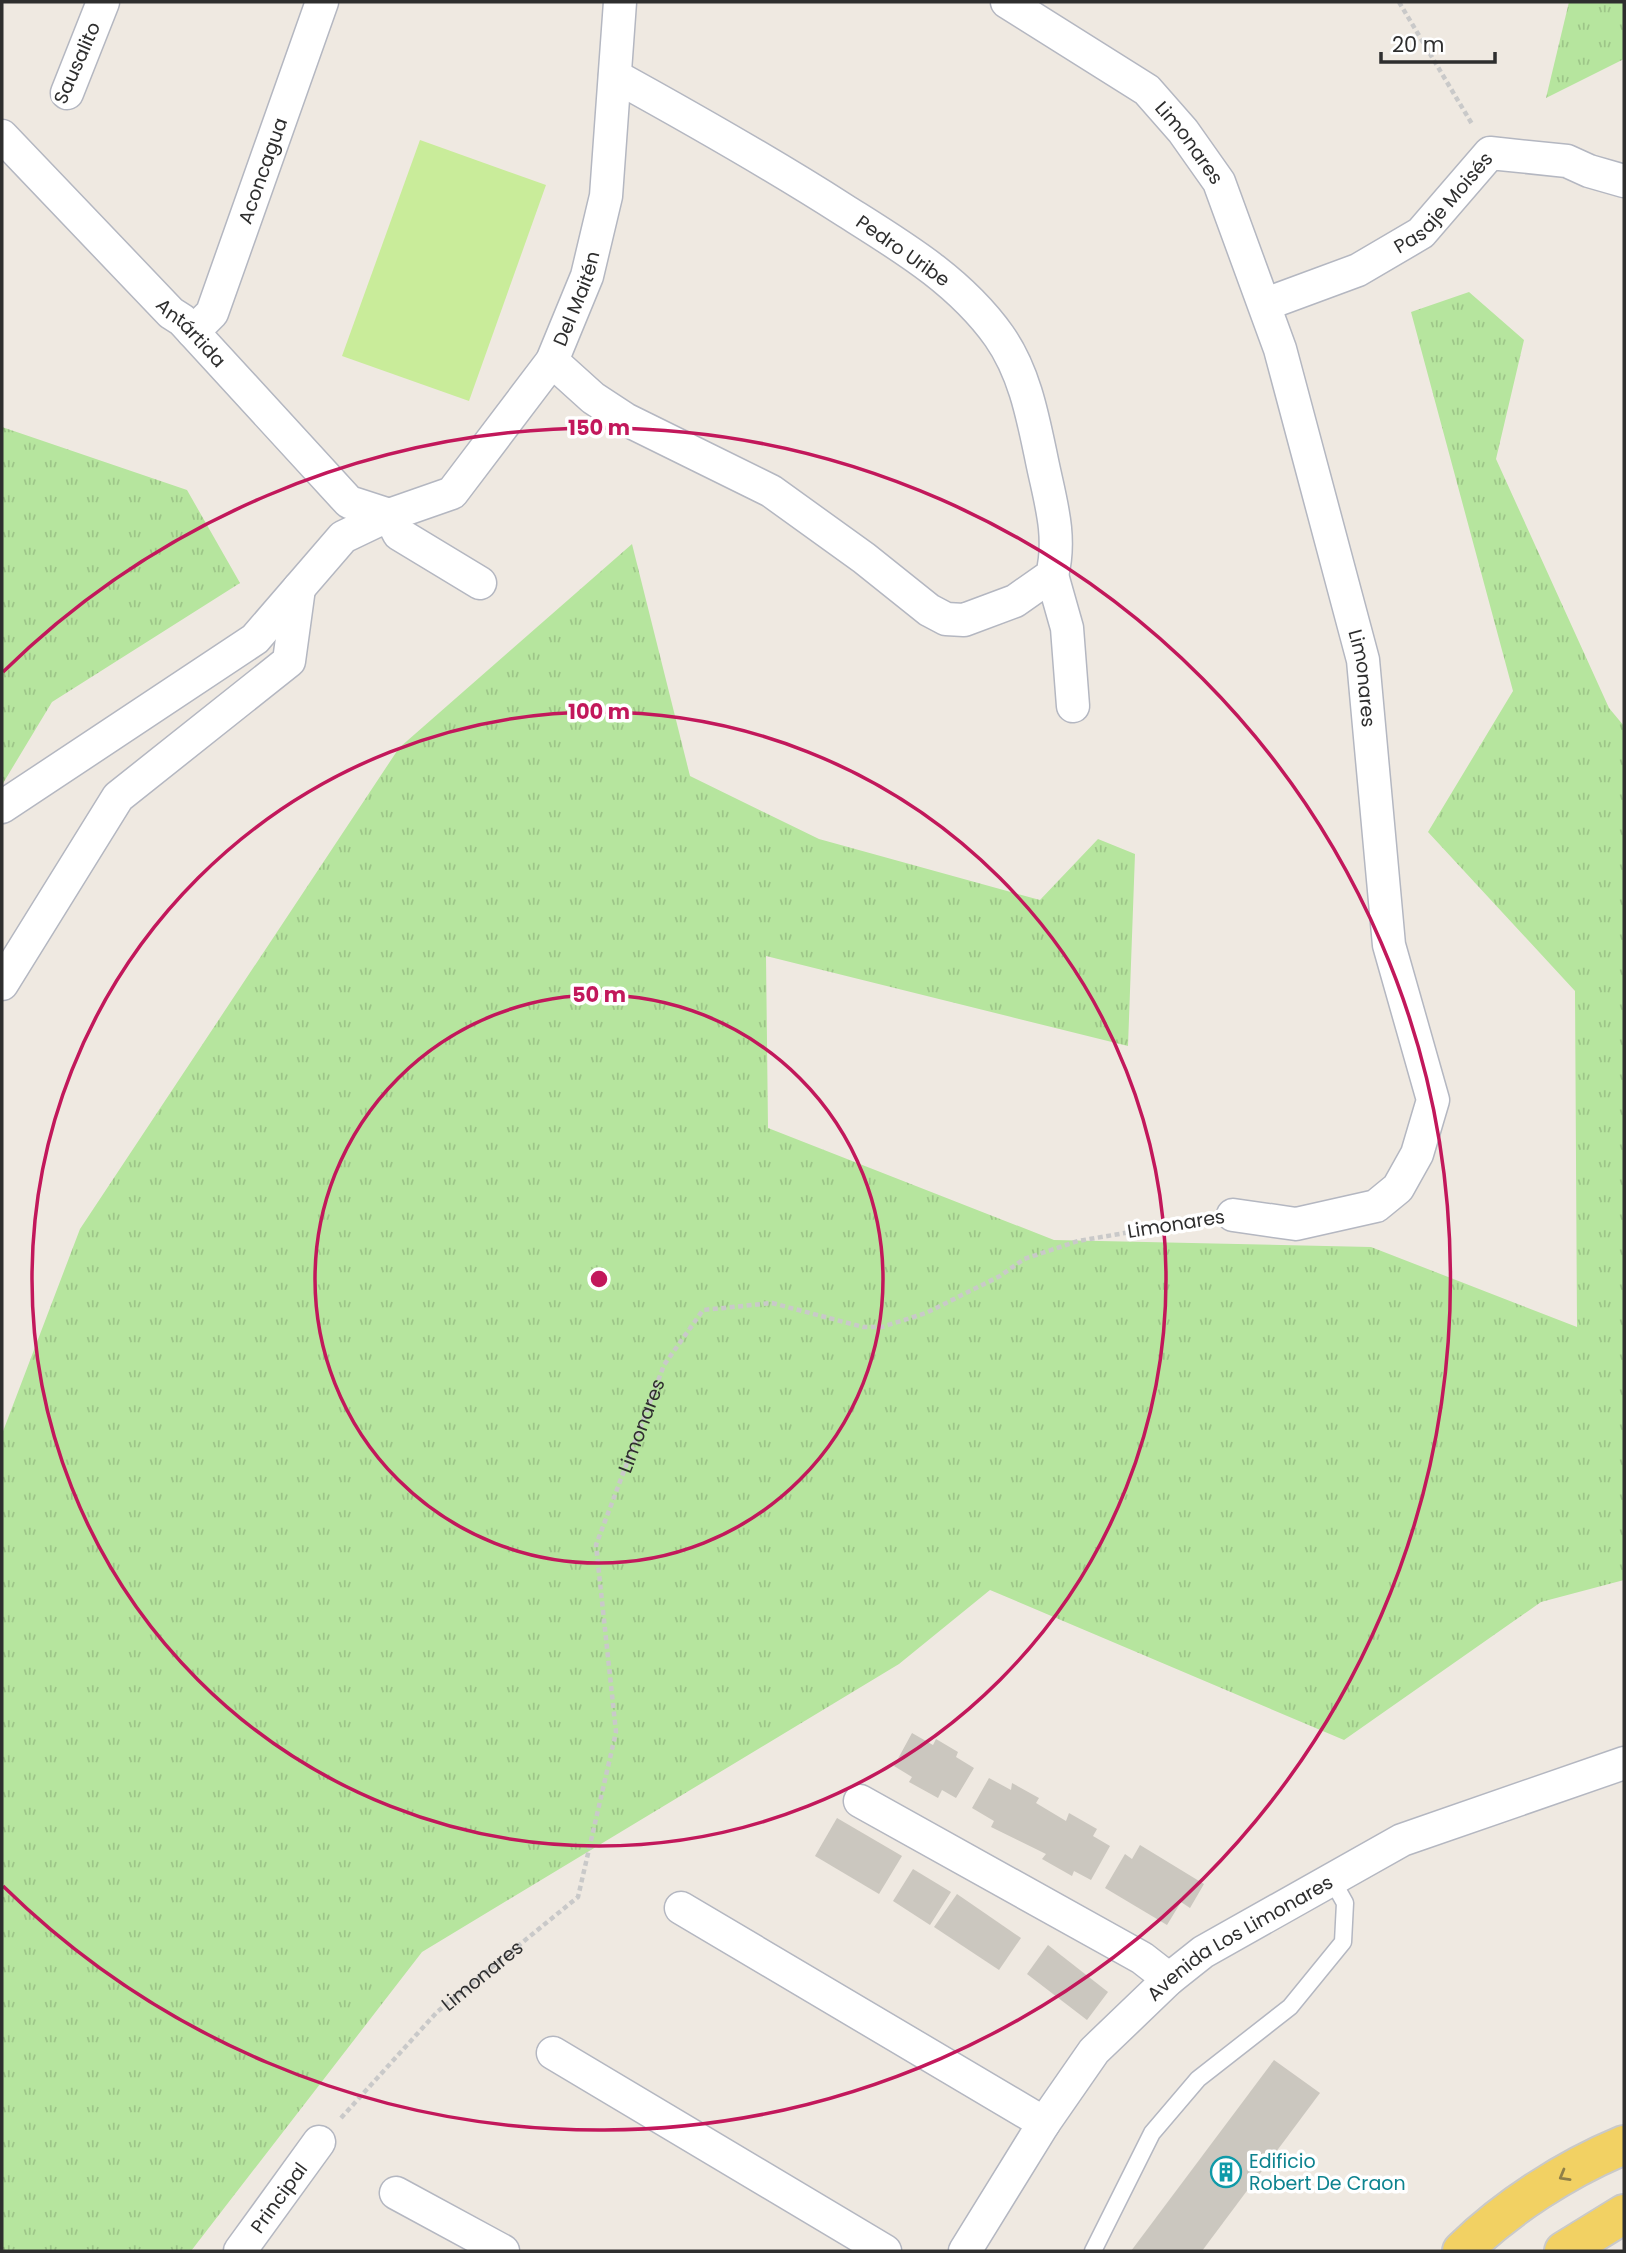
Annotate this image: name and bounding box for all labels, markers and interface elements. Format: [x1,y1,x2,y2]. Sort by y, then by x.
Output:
street label: Sausalito [47,18,107,108]
scale bar [1381,21,1495,65]
text: 20 m [1392,30,1445,59]
street label: Limonares [1149,95,1230,190]
street label: Aconcagua [231,114,294,227]
street label: Pasaje Moisés [1389,146,1499,260]
street label: Pedro Uribe [851,209,955,293]
street label: Del Maitén [546,248,606,350]
street label: Antártida [150,292,232,373]
text: 150 m [568,413,630,442]
street label: Limonares [1342,626,1383,728]
text: 100 m [568,697,630,726]
text: 50 m [572,980,626,1009]
street label: Limonares [1125,1203,1227,1245]
centre of rings [587,1267,611,1291]
street label: Limonares [611,1375,671,1476]
street label: Avenida Los Limonares [1141,1868,1338,2007]
street label: Limonares [435,1934,529,2017]
place label: Edificio Robert De Craon [1249,2148,1406,2197]
building icon: Edificio Robert De Craon [1209,2155,1243,2189]
street label: Principal [244,2157,314,2239]
one-way arrow [1558,2168,1571,2181]

